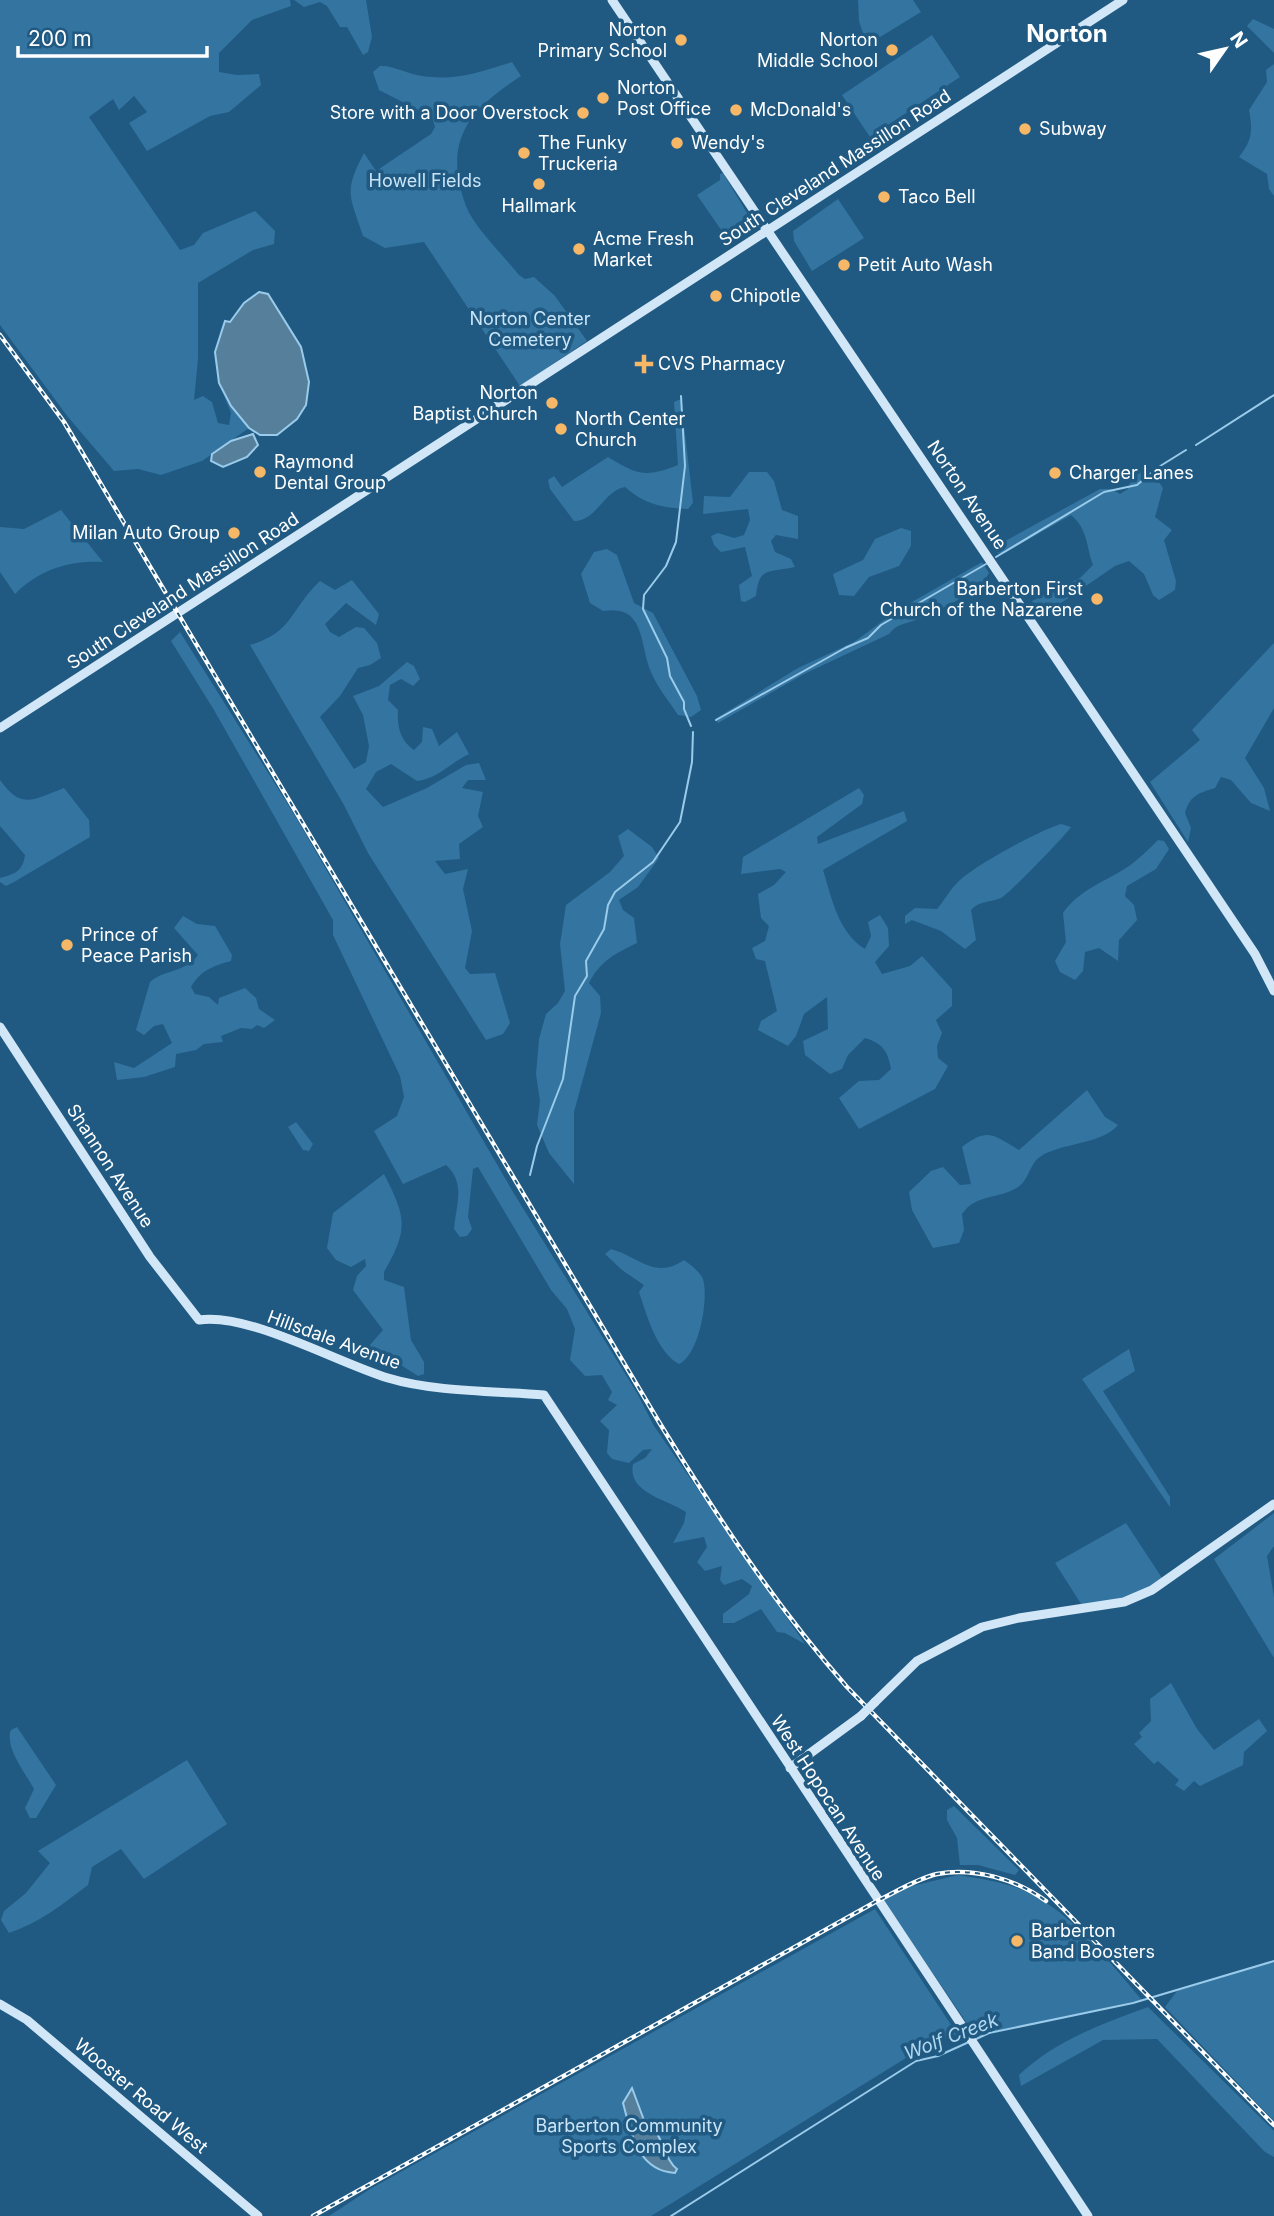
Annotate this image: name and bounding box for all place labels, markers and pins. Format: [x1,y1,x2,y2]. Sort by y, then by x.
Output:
place label: Norton Primary School [538,19,667,61]
place label: Norton Middle School [757,29,878,71]
marker: Norton Primary School [673,32,689,48]
marker: Norton Middle School [884,42,900,58]
place label: Norton Post Office [617,77,711,119]
marker: Norton Post Office [595,90,611,106]
place label: McDonald's [750,99,851,120]
place label: Store with a Door Overstock [330,102,569,123]
marker: McDonald's [728,102,744,118]
marker: Store with a Door Overstock [575,105,591,121]
place label: Subway [1039,118,1107,139]
marker: Subway [1017,121,1033,137]
place label: The Funky Truckeria [538,132,627,174]
place label: Wendy's [691,132,765,153]
marker: Wendy's [669,135,685,151]
marker: The Funky Truckeria [516,145,532,161]
marker: Hallmark [531,176,547,192]
place label: Taco Bell [898,186,976,207]
marker: Taco Bell [876,189,892,205]
place label: Hallmark [501,195,577,216]
place label: Acme Fresh Market [593,228,694,270]
marker: Acme Fresh Market [571,241,587,257]
place label: Petit Auto Wash [858,254,993,275]
marker: Petit Auto Wash [836,257,852,273]
place label: Chipotle [730,285,801,306]
marker: Chipotle [708,288,724,304]
place label: CVS Pharmacy [658,353,785,374]
marker: CVS Pharmacy [636,356,652,372]
place label: Norton Baptist Church [413,382,538,424]
marker: Norton Baptist Church [544,395,560,411]
place label: North Center Church [575,408,685,450]
marker: North Center Church [553,421,569,437]
place label: Raymond Dental Group [274,451,386,493]
place label: Charger Lanes [1069,462,1194,483]
marker: Raymond Dental Group [252,464,268,480]
marker: Charger Lanes [1047,465,1063,481]
place label: Milan Auto Group [72,522,220,543]
marker: Milan Auto Group [226,525,242,541]
place label: Barberton First Church of the Nazarene [880,578,1083,620]
marker: Barberton First Church of the Nazarene [1089,591,1105,607]
place label: Prince of Peace Parish [81,924,192,966]
marker: Prince of Peace Parish [59,937,75,953]
place label: Barberton Band Boosters [1031,1920,1155,1962]
marker: Barberton Band Boosters [1009,1933,1025,1949]

